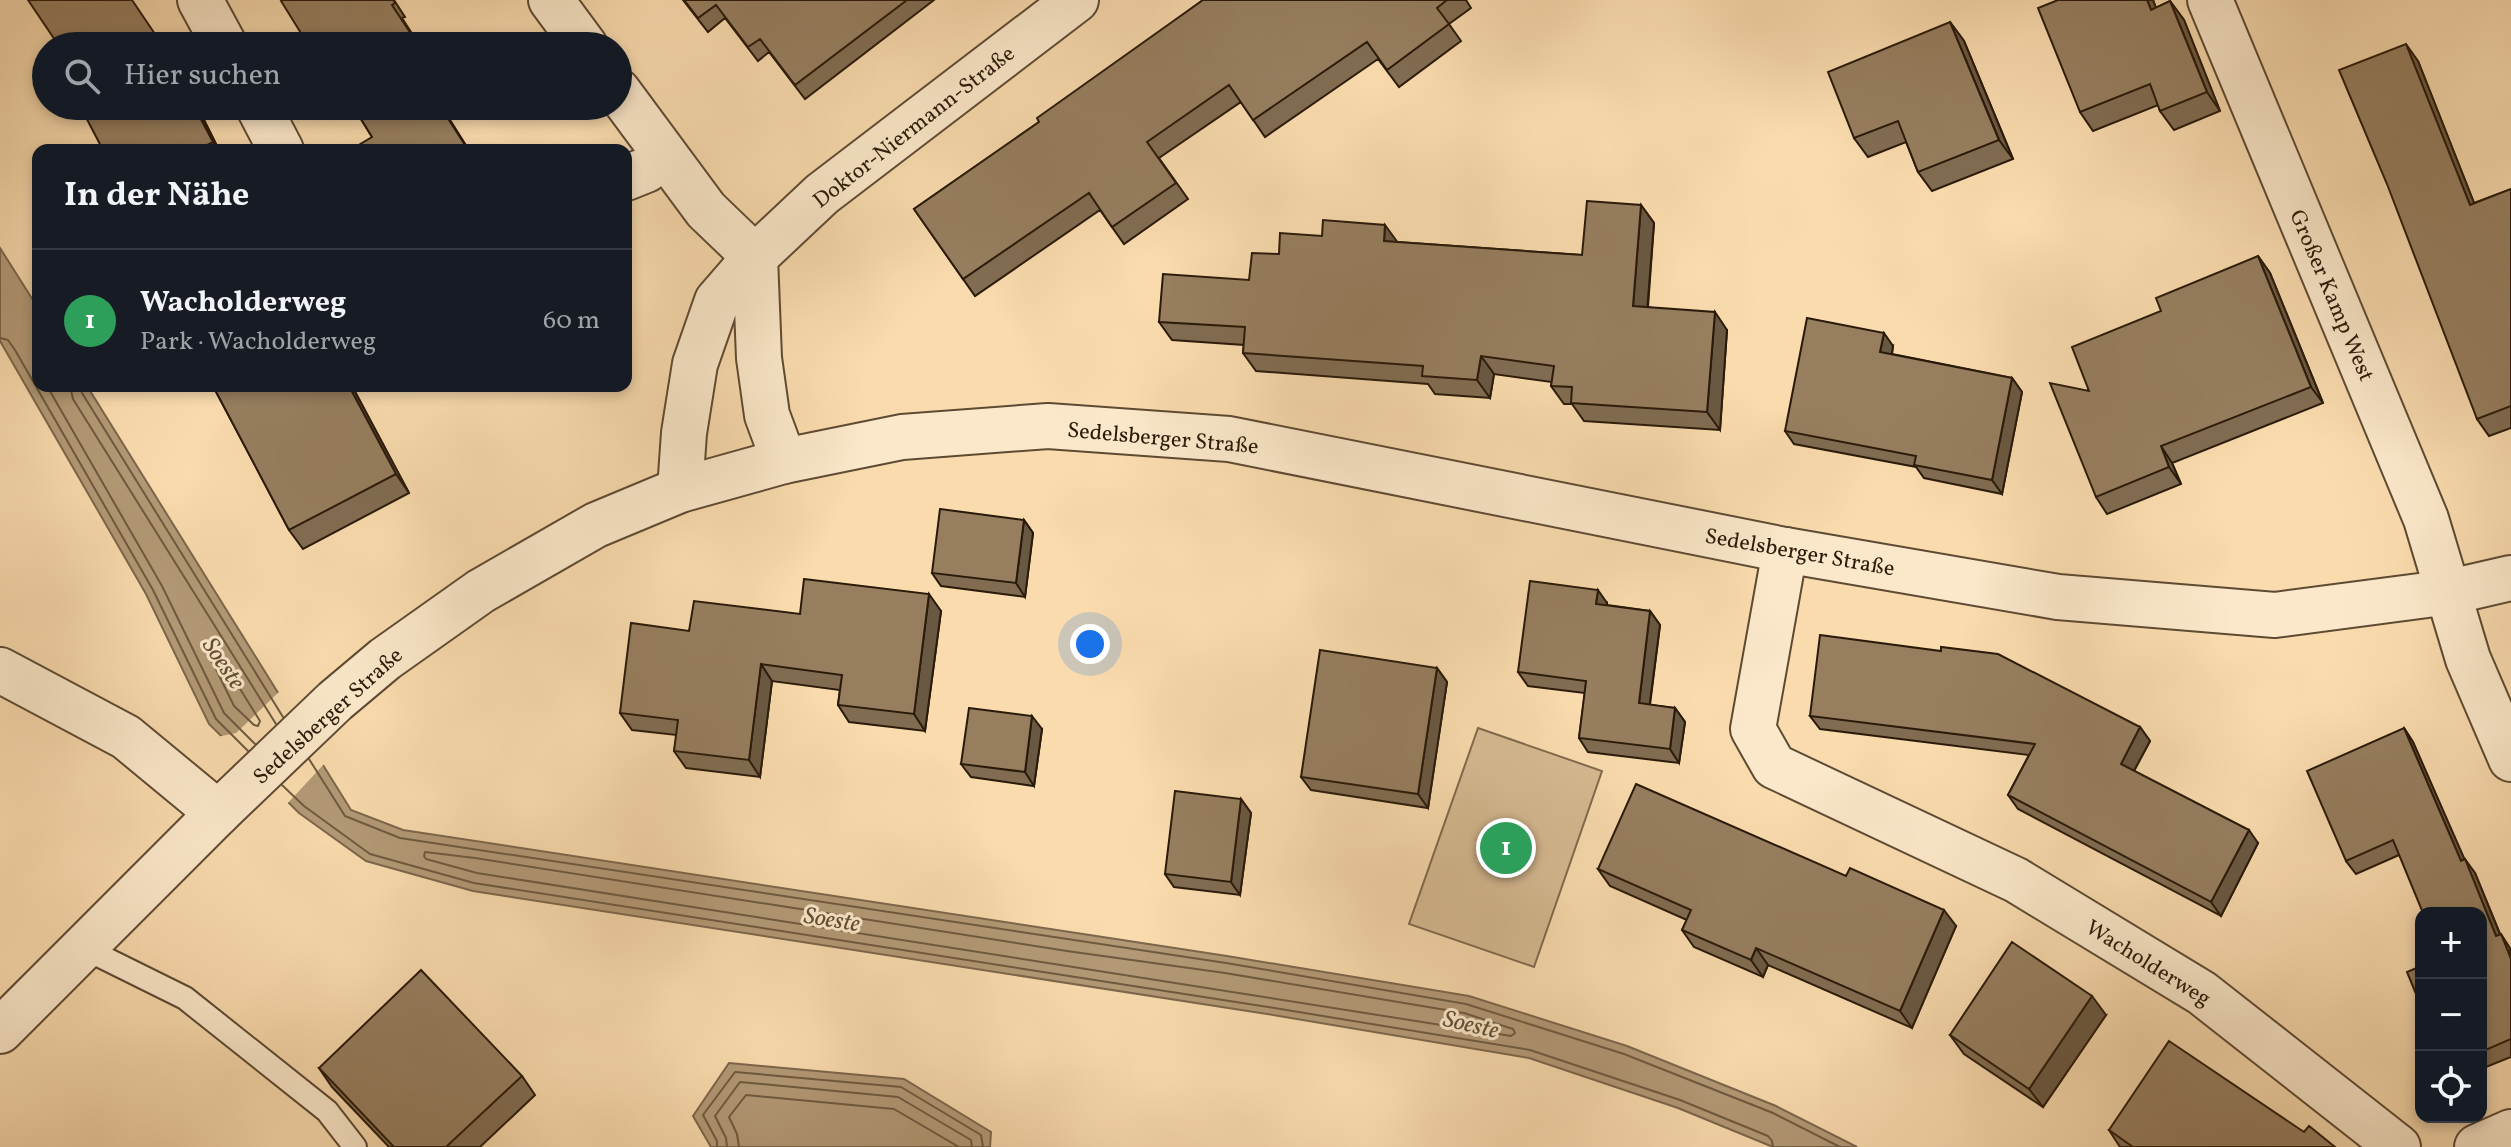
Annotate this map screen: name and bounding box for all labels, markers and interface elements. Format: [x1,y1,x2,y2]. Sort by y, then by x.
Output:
search box [32,32,632,120]
street label: Doktor-Niermann-Straße [807,39,1022,217]
icon: search [60,54,104,98]
text: Hier suchen [124,55,281,97]
text: In der Nähe [64,173,249,220]
street label: Großer Kamp West [2281,205,2381,387]
text: Wacholderweg [140,282,347,324]
text: 1 [85,303,95,339]
text: 60 m [543,303,600,339]
text: Park · Wacholderweg [140,324,376,360]
street label: Sedelsberger Straße [1066,416,1260,463]
street label: Sedelsberger Straße [1702,522,1897,585]
your location [1070,624,1110,664]
water label: Soeste [193,631,252,697]
street label: Sedelsberger Straße [247,641,410,793]
pin: 1 [1480,818,1532,878]
water label: Soeste [801,900,862,942]
map controls [2415,907,2487,1123]
button: + [2415,907,2487,979]
street label: Wacholderweg [2079,913,2216,1015]
button: − [2415,979,2487,1051]
water label: Soeste [1439,1003,1502,1049]
button: locate [2415,1051,2487,1123]

